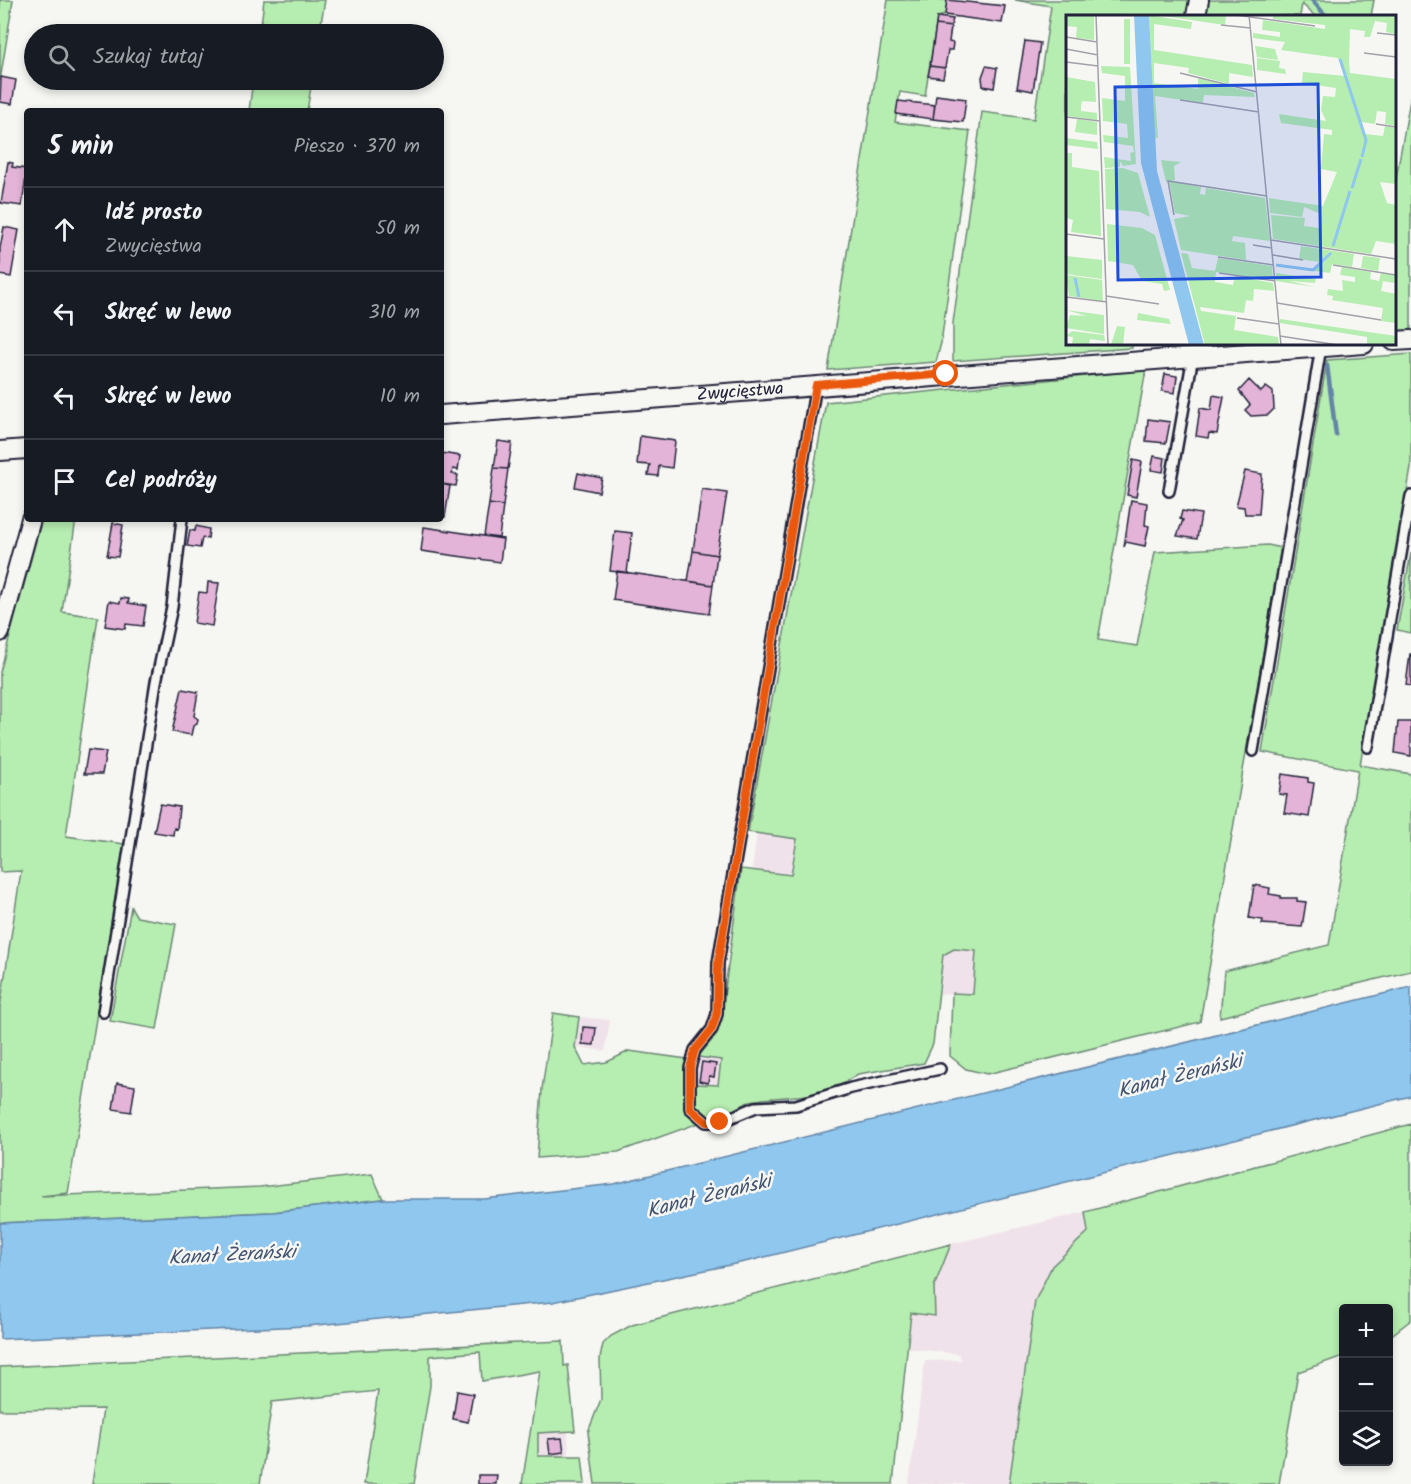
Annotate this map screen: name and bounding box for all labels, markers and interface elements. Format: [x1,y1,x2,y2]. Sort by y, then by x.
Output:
inset map [1066,15,1396,345]
search box [24,24,444,90]
text: Szukaj tutaj [93,40,204,75]
icon: search [45,41,78,74]
text: 5 min [48,126,114,168]
text: Pieszo · 370 m [294,131,420,163]
text: Idź prosto [105,196,202,231]
icon: ahead [48,213,81,246]
text: 50 m [375,213,420,245]
text: Zwycięstwa [105,231,202,263]
text: Skręć w lewo [105,296,232,331]
icon: left [48,297,81,330]
text: 310 m [368,297,420,329]
route start [932,360,958,386]
street label: Zwycięstwa [696,374,785,410]
text: Skręć w lewo [105,380,232,415]
icon: left [48,381,81,414]
text: 10 m [380,381,420,413]
text: Cel podróży [105,464,217,499]
icon: arrive [48,465,81,498]
water label: Kanał Żerański [1114,1045,1250,1108]
route end [706,1108,732,1134]
water label: Kanał Żerański [643,1165,779,1228]
water label: Kanał Żerański [168,1236,301,1275]
map controls [1339,1304,1393,1466]
button: + [1339,1304,1393,1358]
button: − [1339,1358,1393,1412]
button: layers [1339,1412,1393,1466]

